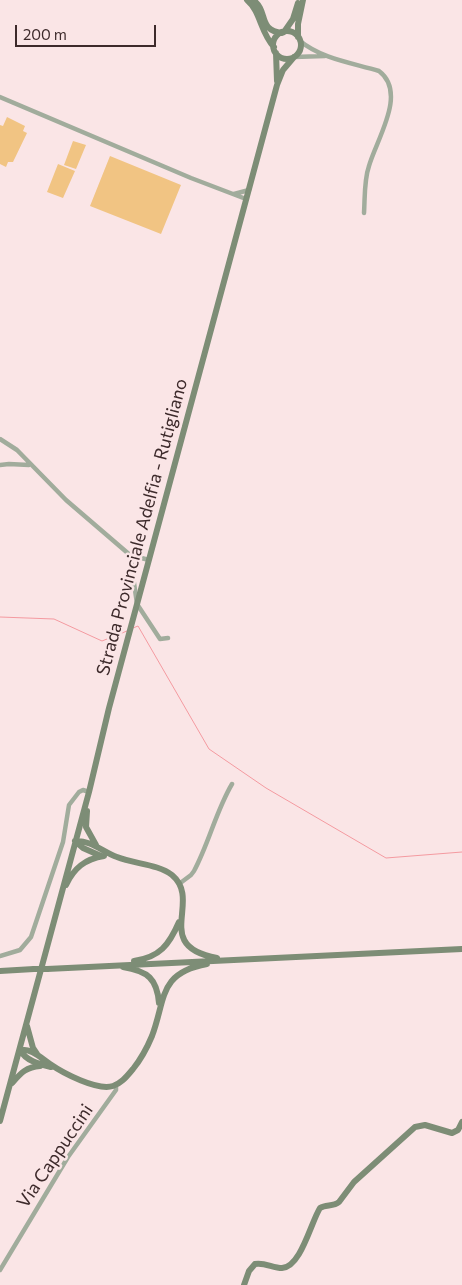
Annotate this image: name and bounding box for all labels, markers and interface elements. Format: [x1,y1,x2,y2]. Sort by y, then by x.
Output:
scale bar [18,15,159,47]
text: 200 m [23,25,67,43]
street label: Strada Provinciale Adelfia - Rutigliano [92,376,192,678]
street label: Via Cappuccini [12,1100,98,1212]

